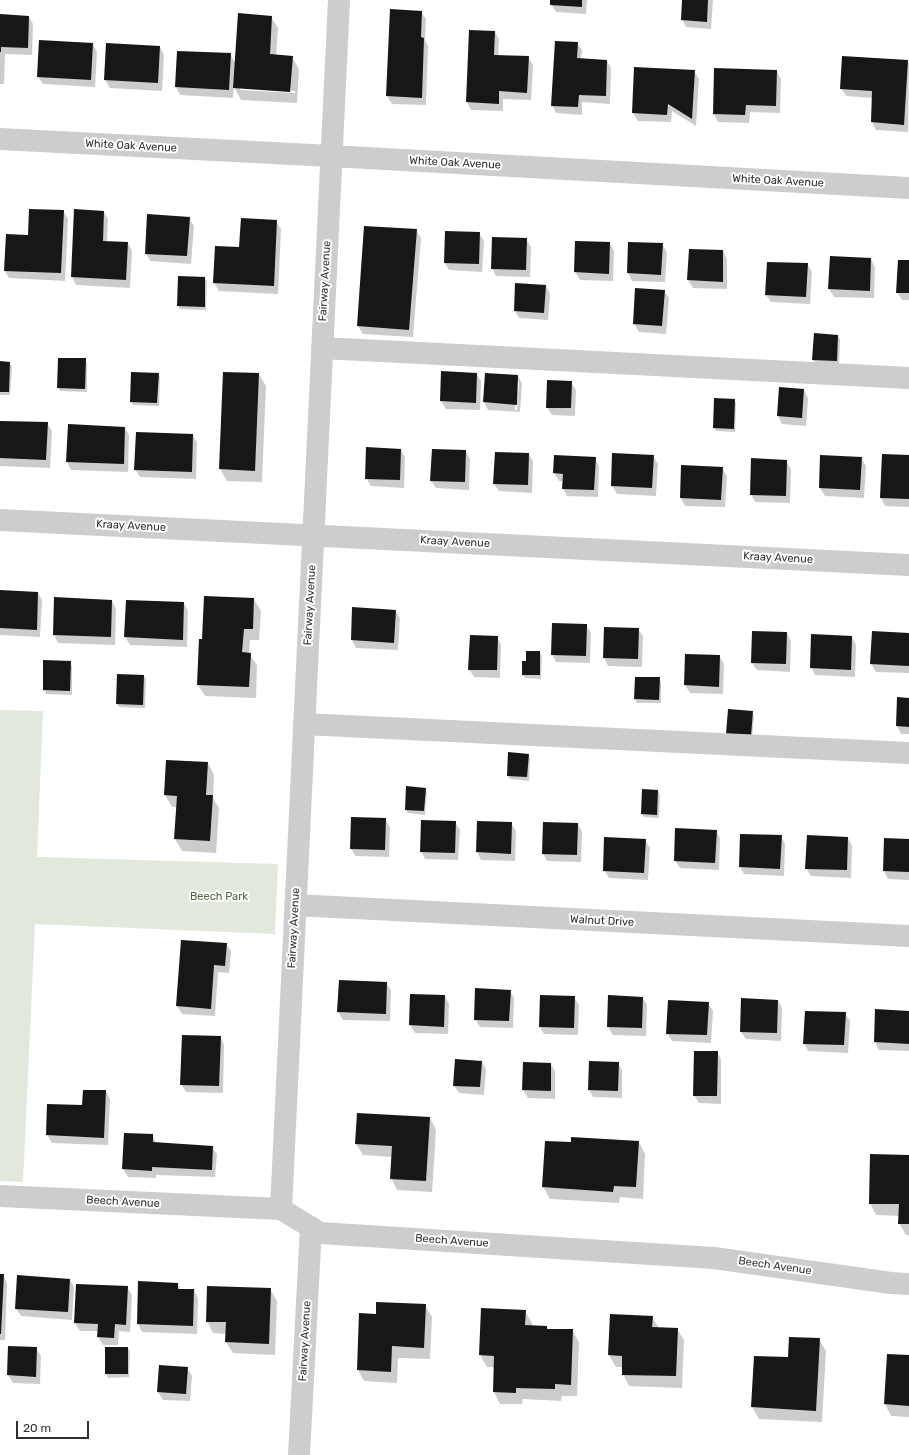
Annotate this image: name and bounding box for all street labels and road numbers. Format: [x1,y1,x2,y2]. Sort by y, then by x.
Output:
street label: White Oak Avenue [85,137,177,155]
street label: White Oak Avenue [409,154,501,172]
street label: White Oak Avenue [732,172,824,190]
street label: Fairway Avenue [316,240,334,322]
street label: Kraay Avenue [96,518,166,534]
street label: Kraay Avenue [420,534,490,550]
street label: Kraay Avenue [743,550,813,566]
street label: Fairway Avenue [301,564,319,646]
street label: Fairway Avenue [285,887,303,969]
street label: Walnut Drive [570,913,634,929]
street label: Beech Avenue [86,1193,160,1211]
street label: Beech Avenue [415,1232,489,1250]
street label: Beech Avenue [738,1254,812,1278]
street label: Fairway Avenue [296,1300,314,1382]

